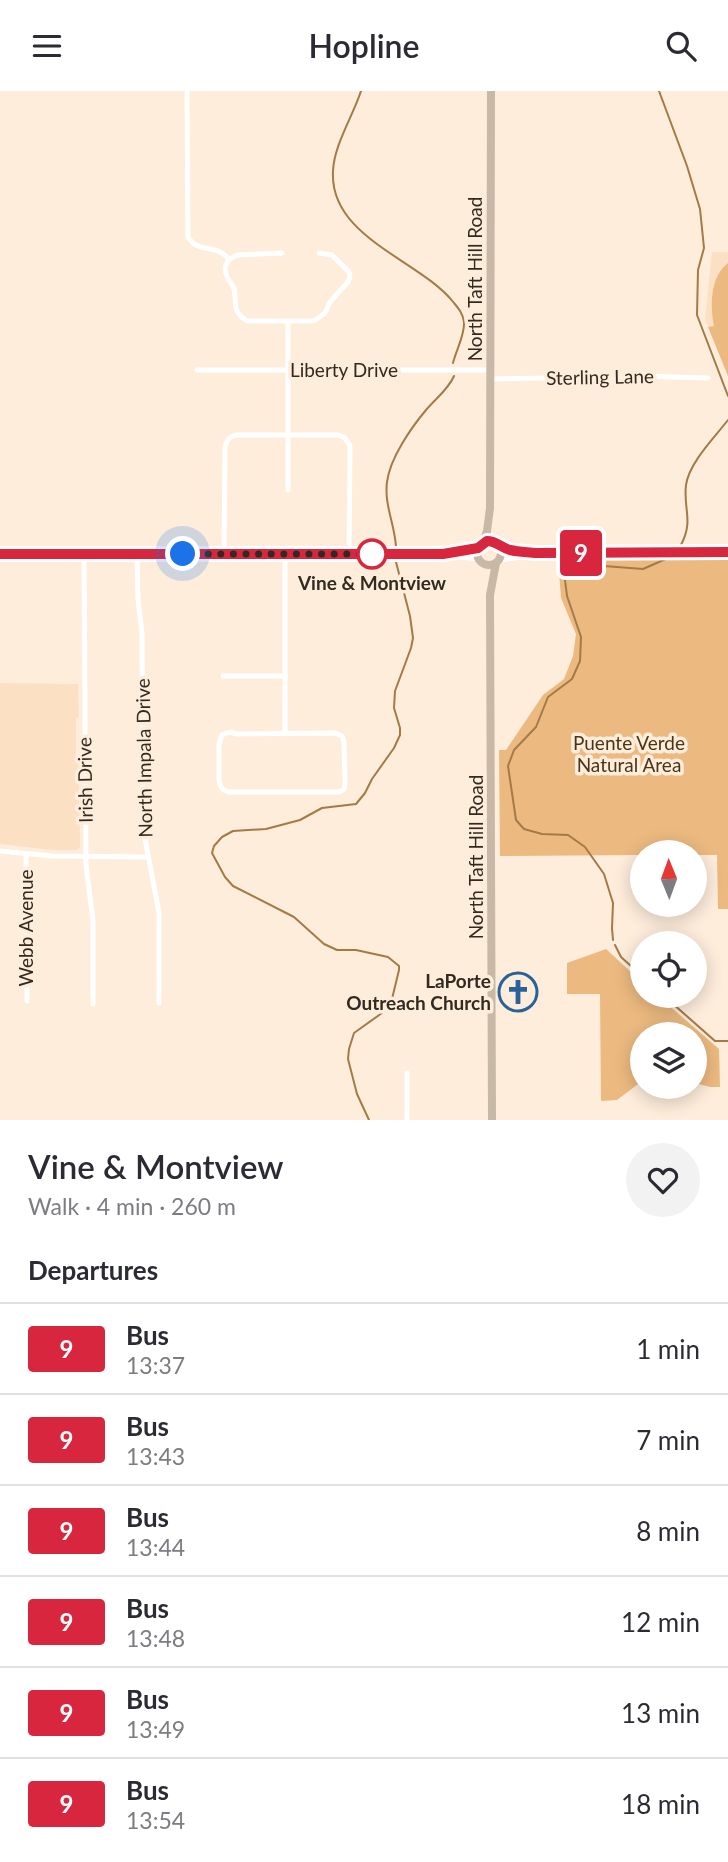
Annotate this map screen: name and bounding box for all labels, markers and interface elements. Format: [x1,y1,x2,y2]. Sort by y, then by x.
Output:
text: Hopline [308,26,420,65]
icon: menu [28,27,66,65]
icon: search [662,27,700,65]
street label: North Taft Hill Road [463,197,486,361]
street label: Liberty Drive [290,358,398,381]
street label: Sterling Lane [546,364,654,389]
line badge: 9 [558,530,604,576]
your location [165,536,200,571]
text: 9 [574,538,588,567]
marker: Vine & Montview [357,539,387,569]
place label: Vine & Montview [297,571,447,594]
street label: North Impala Drive [131,678,156,838]
park label: Puente Verde Natural Area [573,731,685,776]
street label: Irish Drive [72,737,97,823]
street label: North Taft Hill Road [464,775,487,939]
north arrow [630,840,707,917]
map controls [630,840,707,1099]
street label: Webb Avenue [14,869,37,987]
button: locate [630,931,707,1008]
place label: LaPorte Outreach Church [346,969,491,1014]
church icon: LaPorte Outreach Church [497,971,539,1013]
button: layers [630,1022,707,1099]
button: heart [626,1143,700,1217]
text: Vine & Montview [28,1146,284,1186]
text: Walk · 4 min · 260 m [28,1192,236,1220]
text: Departures [28,1254,158,1286]
text: Bus [126,1319,169,1351]
text: 1 min [636,1333,700,1365]
text: 9 [60,1334,73,1363]
text: 13:37 [126,1351,185,1379]
text: Bus [126,1410,169,1442]
text: 7 min [636,1424,700,1456]
text: 9 [60,1425,73,1454]
text: 13:43 [126,1442,185,1470]
text: Bus [126,1501,169,1533]
text: 8 min [636,1515,700,1547]
text: 9 [60,1516,73,1545]
text: 13:44 [126,1533,185,1561]
text: Bus [126,1592,169,1624]
text: 12 min [621,1606,700,1638]
text: 9 [60,1607,73,1636]
text: 13:48 [126,1624,185,1652]
text: Bus [126,1683,169,1715]
text: 13 min [621,1697,700,1729]
text: 9 [60,1698,73,1727]
text: 13:49 [126,1715,185,1743]
text: Bus [126,1774,169,1806]
text: 18 min [621,1788,700,1820]
text: 9 [60,1789,73,1818]
text: 13:54 [126,1806,185,1834]

